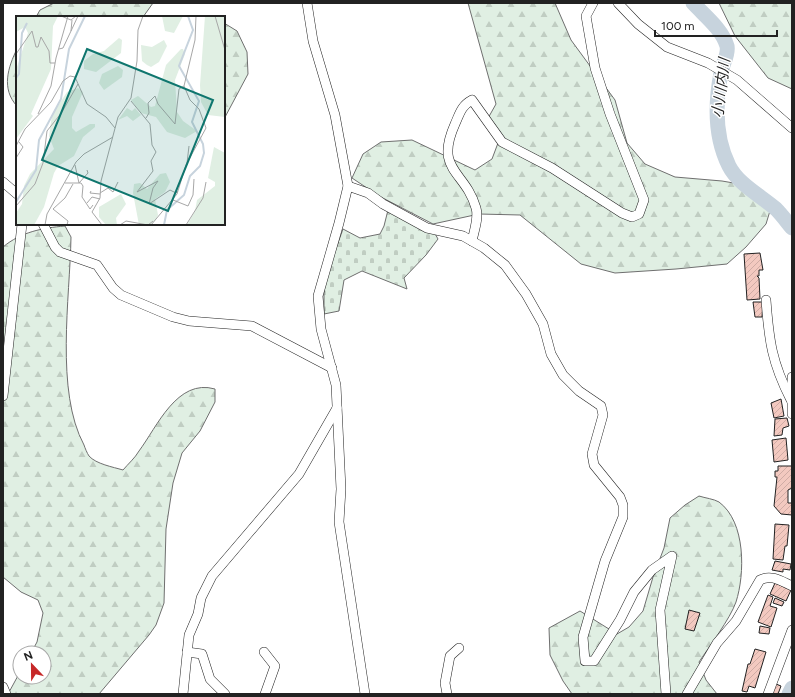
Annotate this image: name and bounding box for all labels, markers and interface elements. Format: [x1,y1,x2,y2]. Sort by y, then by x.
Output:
scale bar [655,12,777,38]
inset map [16,16,225,225]
text: 100 m [661,19,695,33]
water label: 小川内川 [708,55,734,119]
north arrow [12,645,52,685]
text: N [22,649,35,664]

